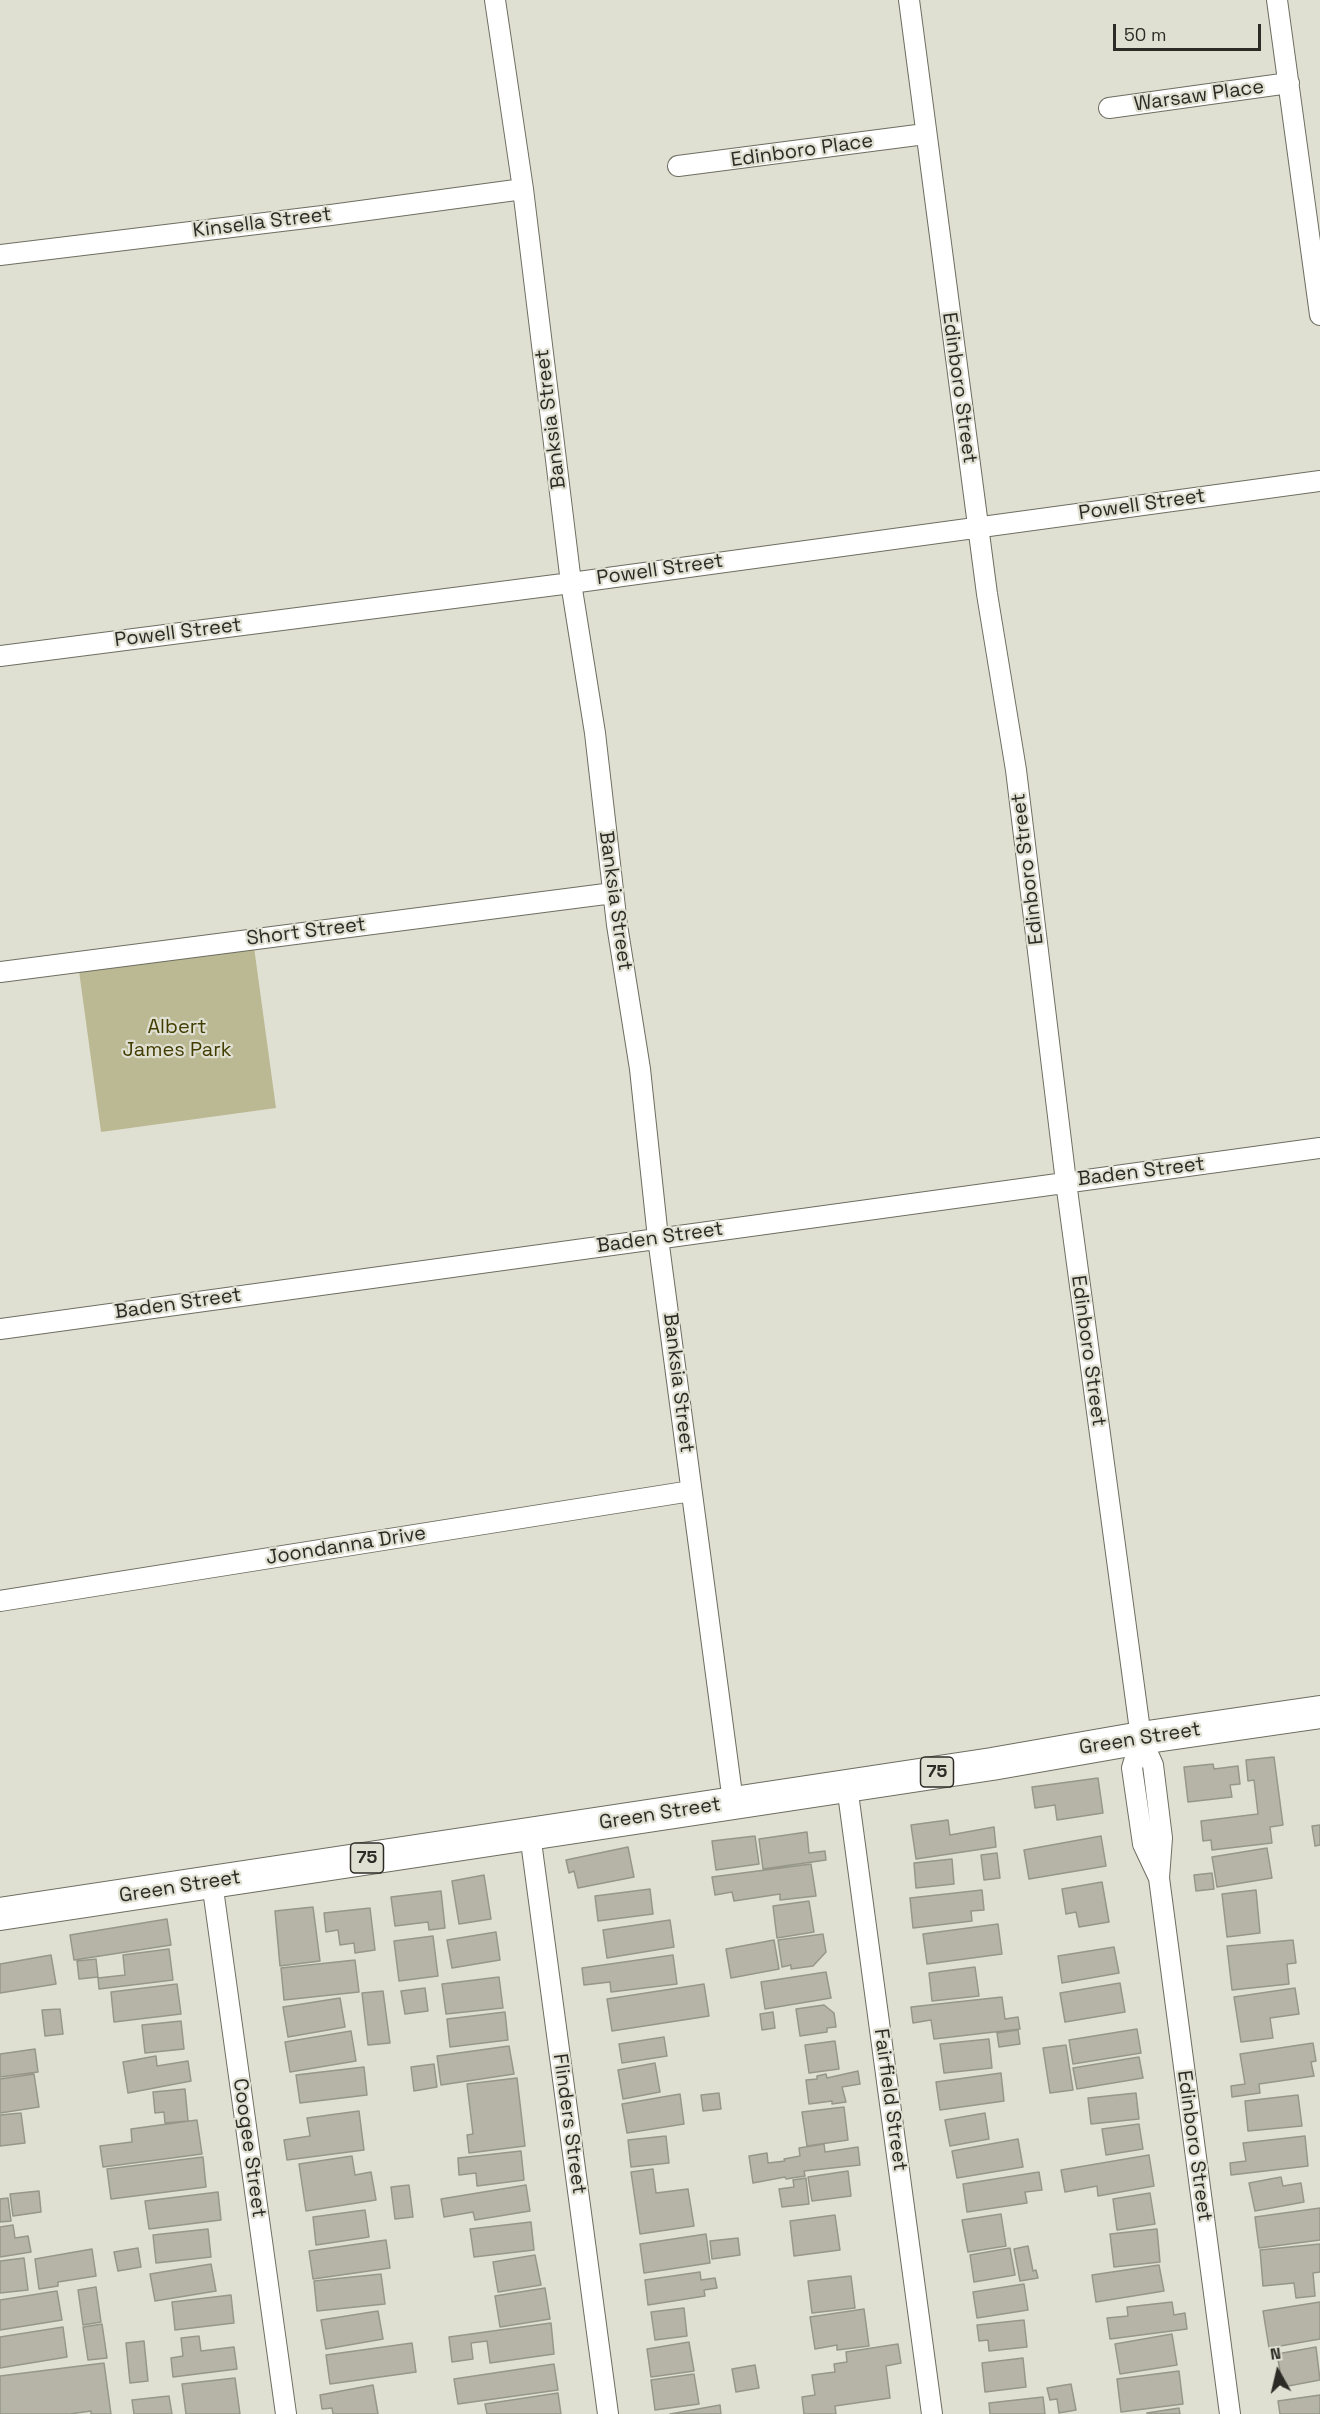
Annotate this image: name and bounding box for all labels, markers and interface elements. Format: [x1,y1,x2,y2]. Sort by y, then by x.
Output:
scale bar [1116,12,1264,50]
text: 50 m [1124,23,1166,46]
street label: Warsaw Place [1132,75,1266,117]
street label: Edinboro Place [729,129,875,173]
street label: Kinsella Street [191,203,333,243]
street label: Edinboro Street [937,311,981,465]
street label: Banksia Street [531,348,571,490]
street label: Powell Street [1077,484,1207,526]
street label: Powell Street [595,549,725,591]
street label: Powell Street [113,613,243,653]
street label: Edinboro Street [1007,792,1049,946]
street label: Banksia Street [593,830,637,972]
street label: Short Street [245,913,367,951]
park label: Albert James Park [122,1016,232,1063]
street label: Baden Street [1076,1152,1206,1192]
street label: Baden Street [595,1217,725,1259]
street label: Edinboro Street [1066,1274,1110,1428]
street label: Baden Street [113,1283,243,1325]
street label: Banksia Street [658,1312,698,1454]
street label: Joondanna Drive [264,1521,428,1571]
street label: Green Street [1078,1718,1202,1760]
road number: 75 [920,1757,954,1787]
street label: Green Street [598,1793,722,1835]
road number: 75 [350,1843,384,1873]
street label: Green Street [118,1866,242,1908]
street label: Fairfield Street [868,2027,912,2173]
street label: Flinders Street [547,2052,591,2196]
street label: Edinboro Street [1172,2069,1216,2223]
street label: Coogee Street [227,2077,271,2219]
north arrow [1248,2342,1308,2402]
text: N [1269,2343,1282,2365]

